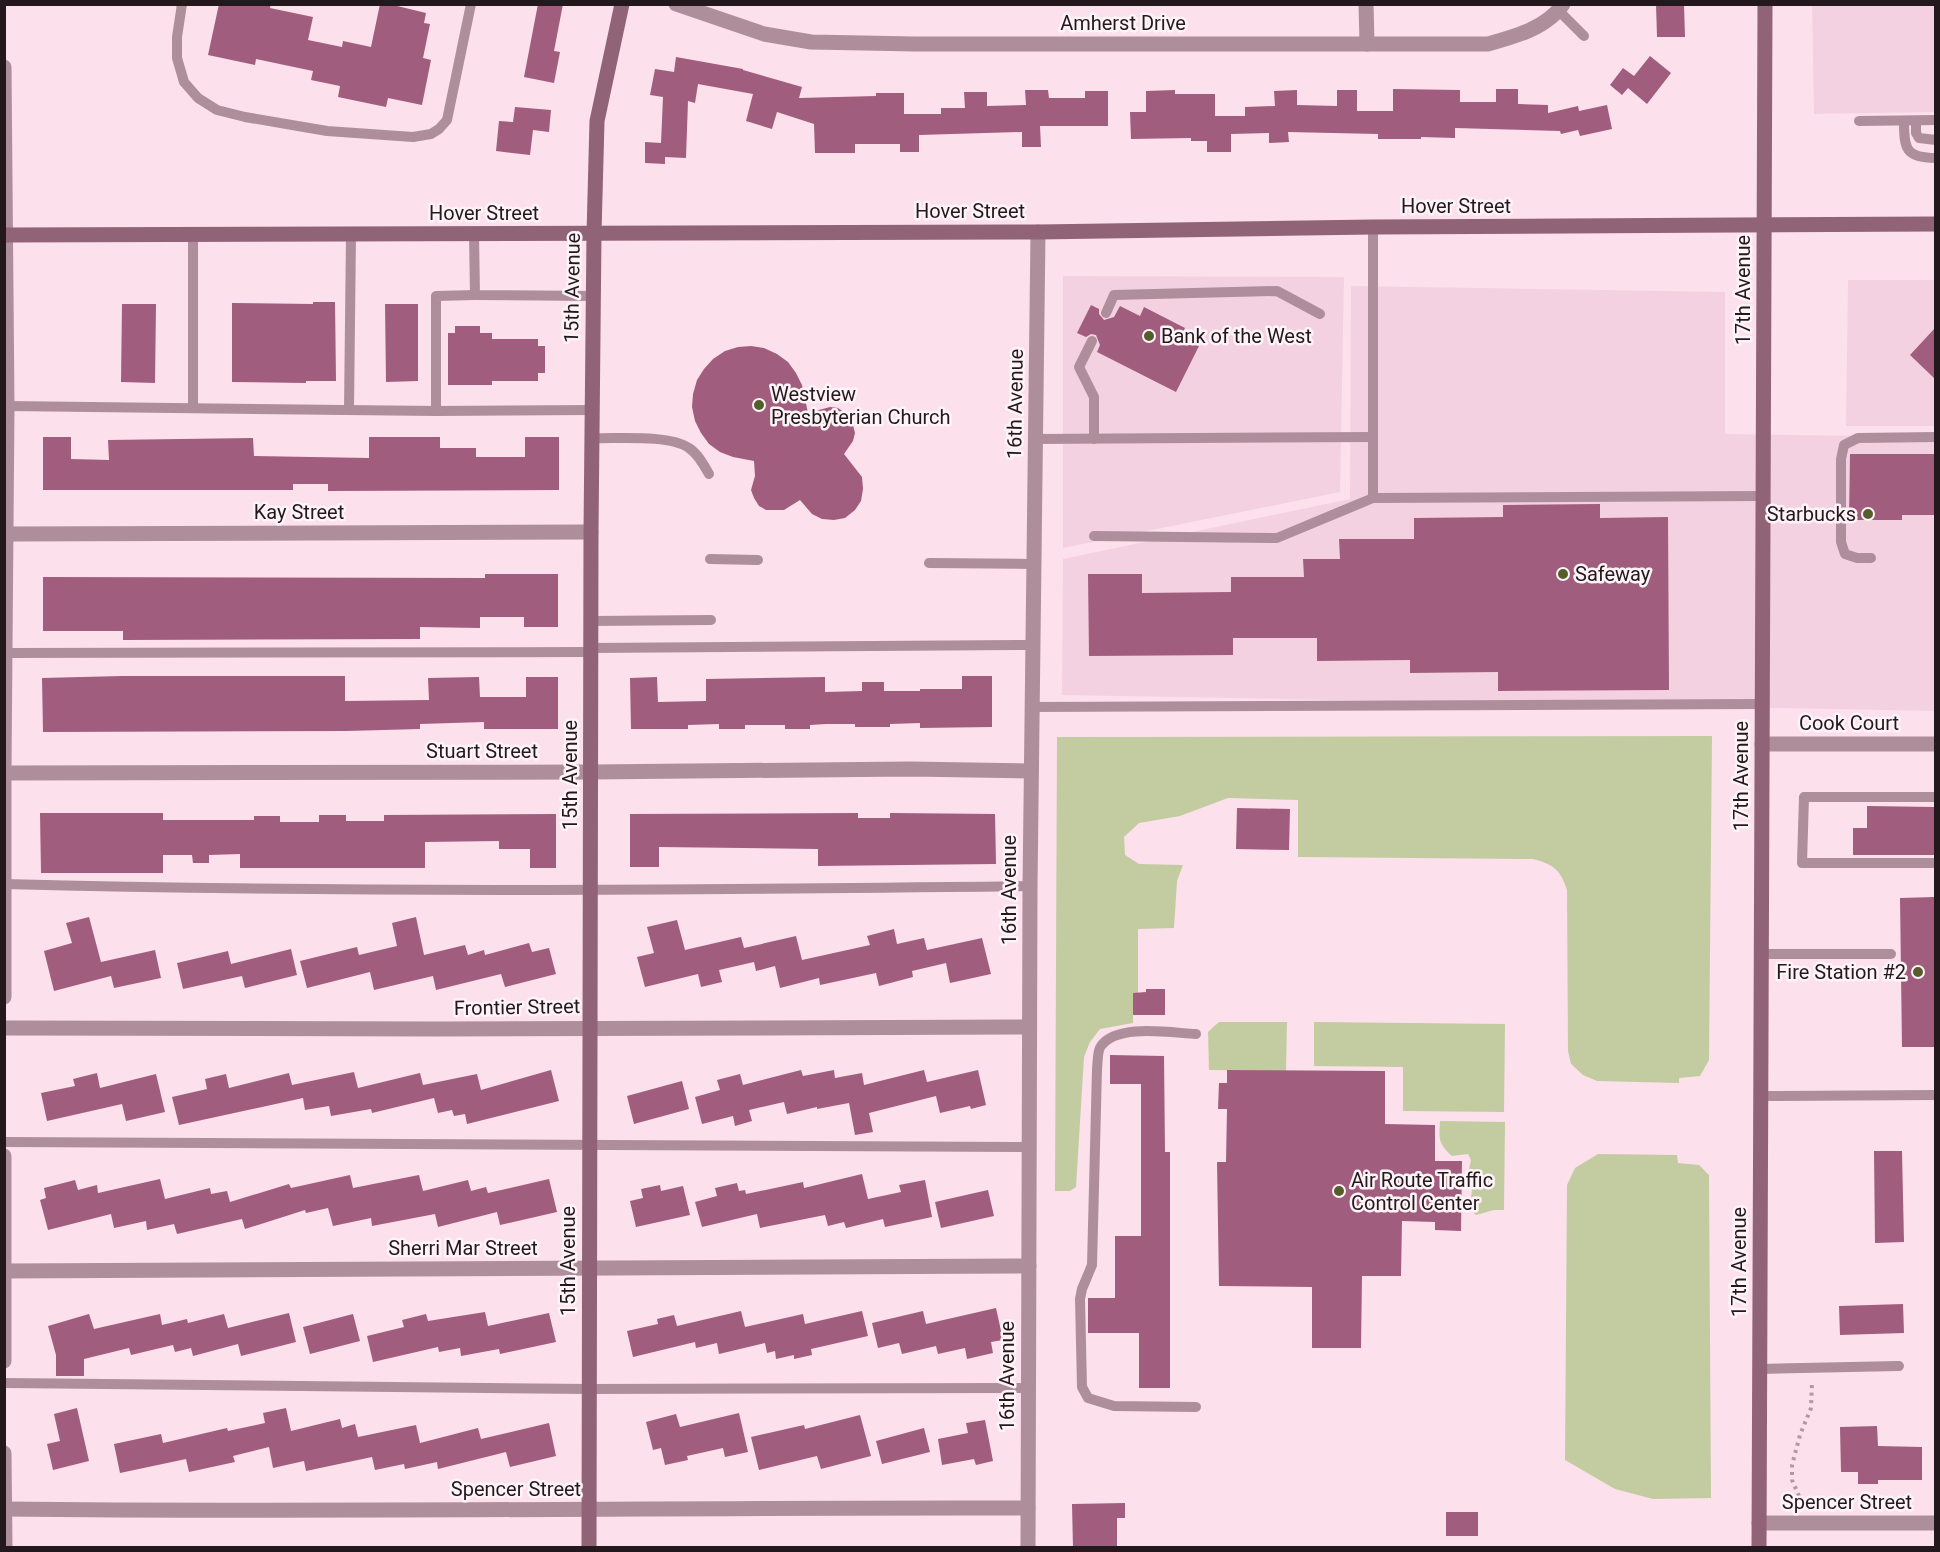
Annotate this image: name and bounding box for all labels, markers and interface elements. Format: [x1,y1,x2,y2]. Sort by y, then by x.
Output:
street label: Amherst Drive [1060,11,1186,35]
street label: Hover Street [1401,194,1511,218]
street label: Hover Street [915,199,1025,223]
street label: Hover Street [429,201,539,225]
street label: 15th Avenue [559,233,585,343]
street label: 17th Avenue [1731,235,1755,345]
place label: Bank of the West [1161,324,1312,348]
marker: Bank of the West [1142,329,1156,343]
street label: 16th Avenue [1002,349,1028,459]
place label: Westview Presbyterian Church [771,382,951,429]
marker: Westview Presbyterian Church [752,398,766,412]
street label: Kay Street [254,500,344,524]
place label: Starbucks [1767,502,1856,526]
marker: Starbucks [1861,507,1875,521]
place label: Safeway [1575,562,1651,586]
marker: Safeway [1556,567,1570,581]
street label: Cook Court [1799,711,1899,735]
street label: 15th Avenue [558,720,582,830]
street label: 17th Avenue [1729,721,1753,831]
street label: Stuart Street [426,739,538,763]
street label: 16th Avenue [997,835,1021,945]
place label: Fire Station #2 [1776,960,1906,984]
marker: Fire Station #2 [1911,965,1925,979]
street label: Frontier Street [454,994,580,1020]
place label: Air Route Traffic Control Center [1351,1168,1493,1215]
marker: Air Route Traffic Control Center [1332,1184,1346,1198]
street label: 15th Avenue [556,1206,580,1316]
street label: 17th Avenue [1727,1207,1751,1317]
street label: Sherri Mar Street [388,1236,538,1260]
street label: 16th Avenue [995,1321,1019,1431]
street label: Spencer Street [451,1477,581,1501]
street label: Spencer Street [1782,1490,1912,1514]

